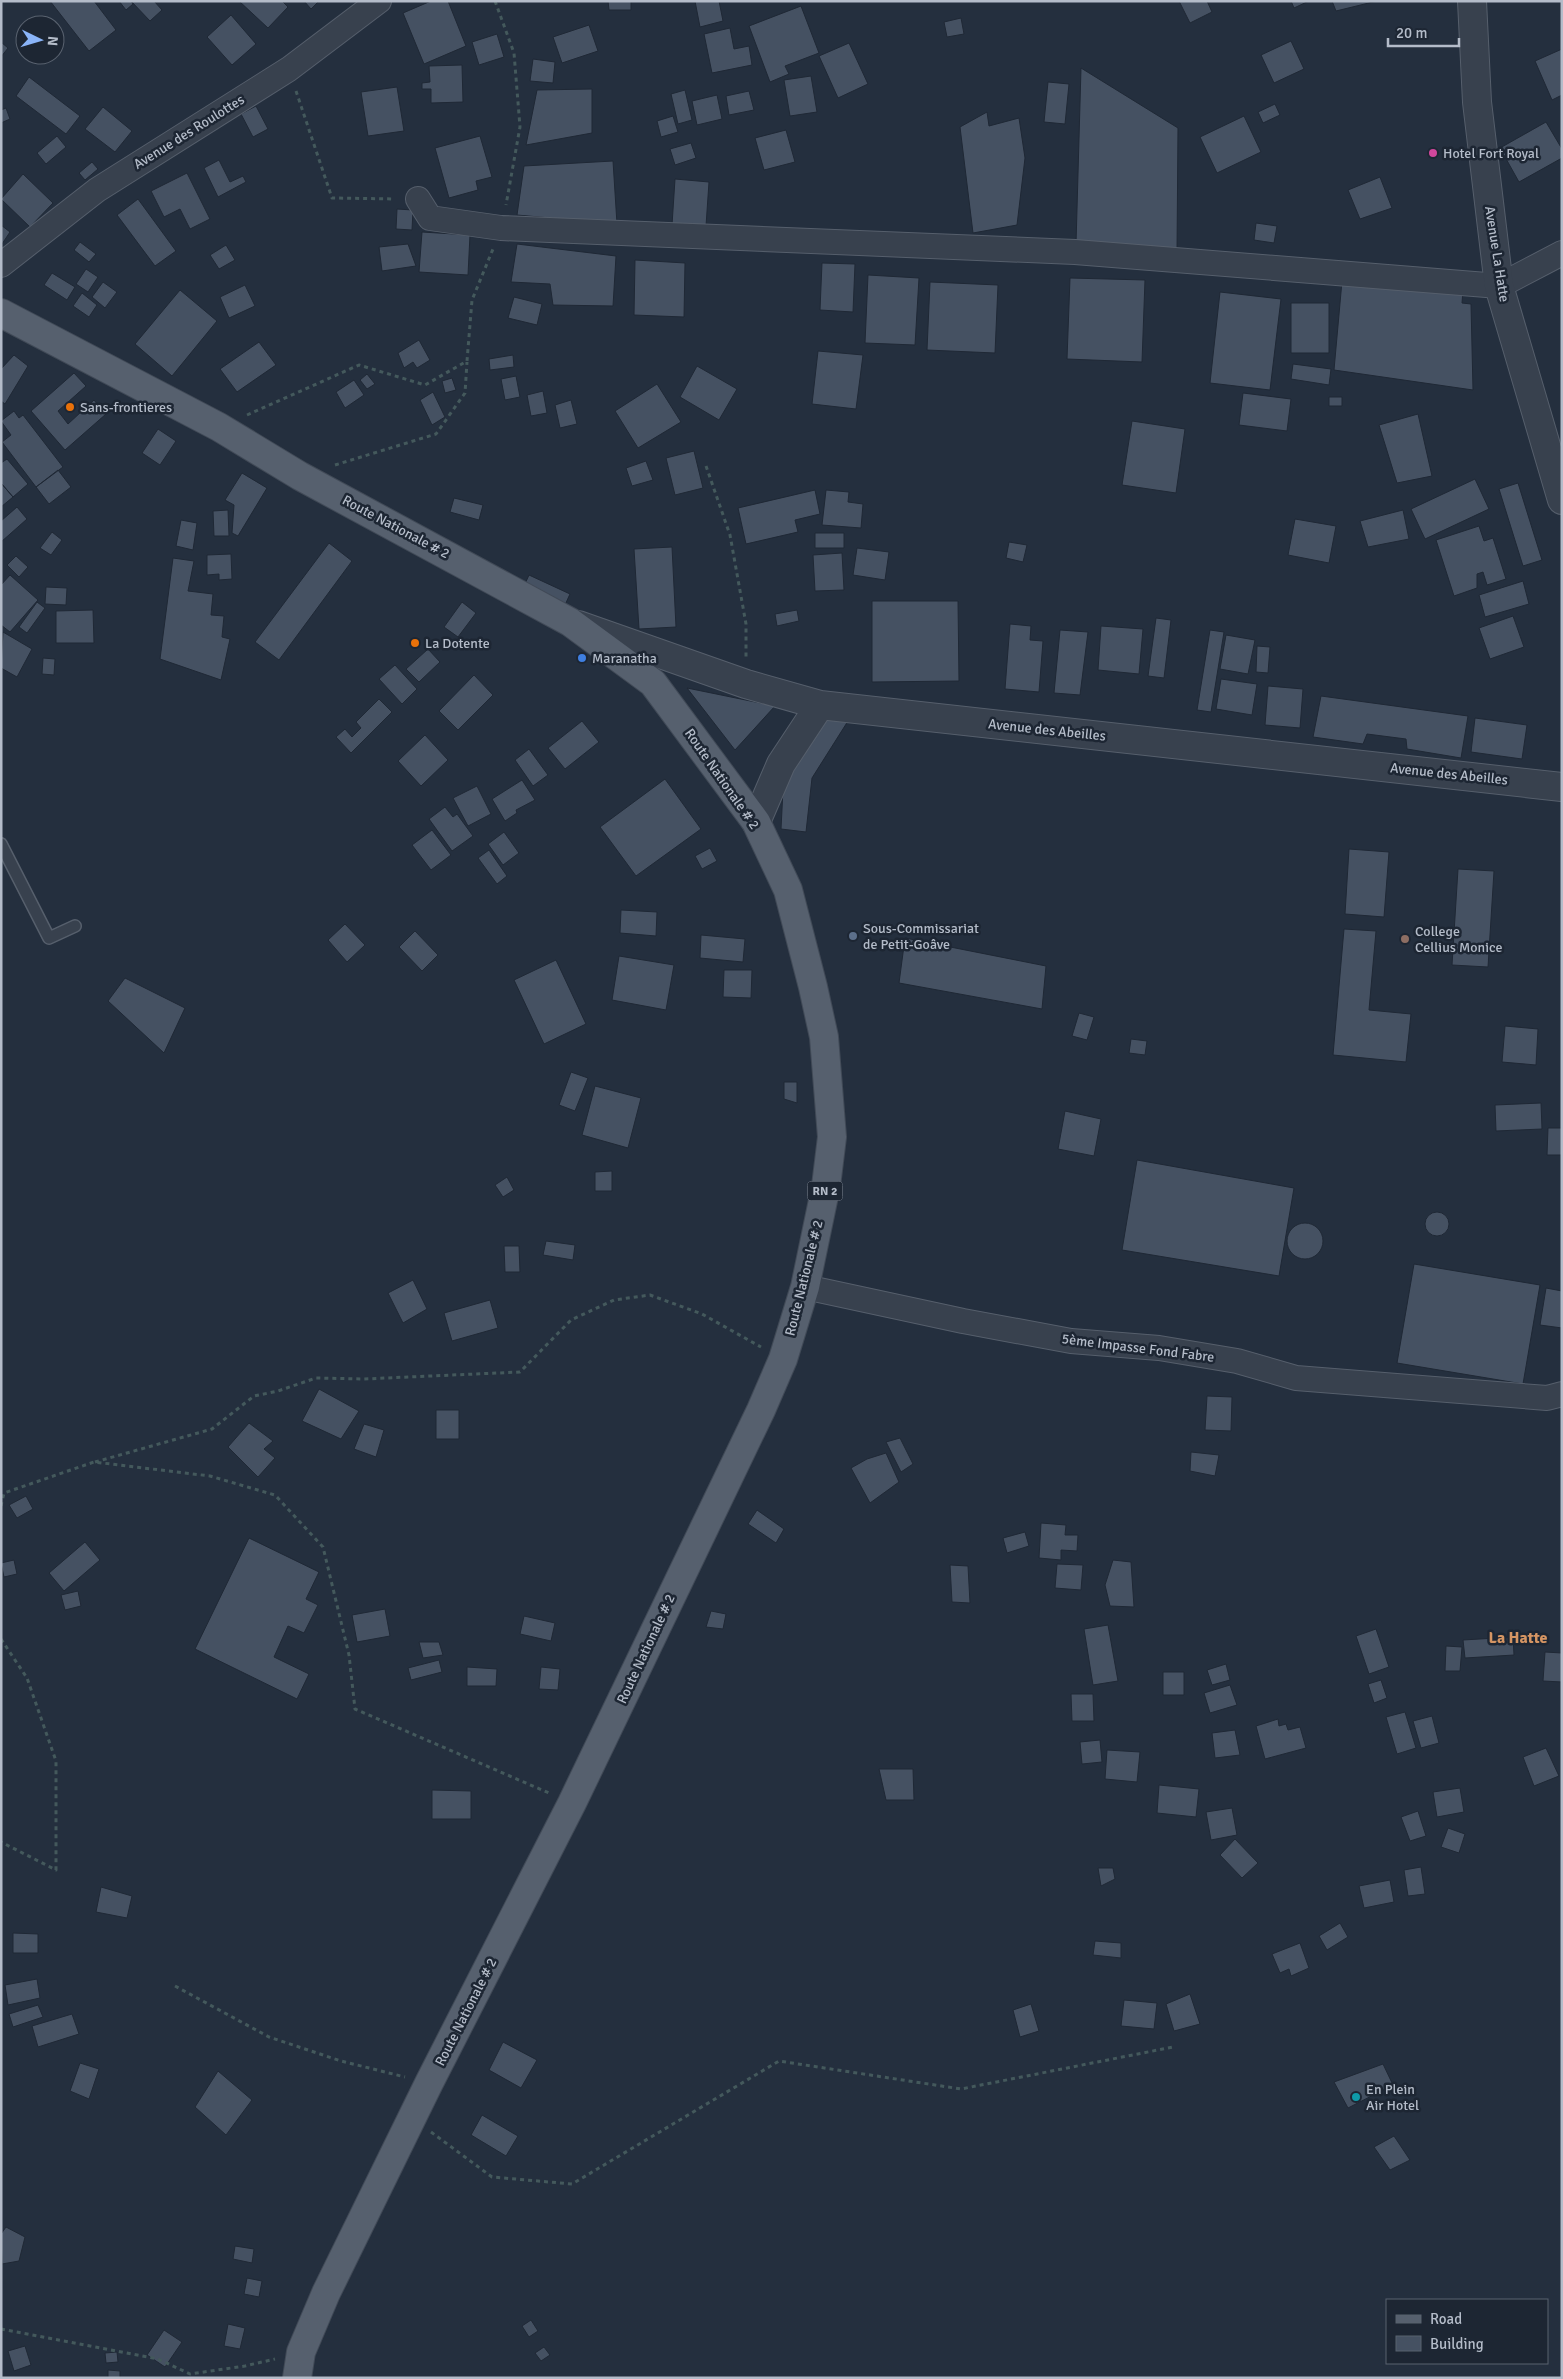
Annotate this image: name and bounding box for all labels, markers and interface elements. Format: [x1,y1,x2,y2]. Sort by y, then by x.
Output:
north arrow [15,15,65,65]
scale bar [1388,15,1459,47]
text: 20 m [1396,24,1427,42]
text: N [44,35,61,47]
street label: Avenue des Roulottes [130,91,248,173]
place label: Hotel Fort Royal [1443,145,1539,162]
marker: Hotel Fort Royal [1427,147,1439,159]
street label: Avenue La Hatte [1481,205,1513,303]
place label: Sans-frontieres [80,399,172,416]
marker: Sans-frontieres [64,401,76,413]
street label: Route Nationale # 2 [339,492,453,562]
place label: La Dotente [425,635,490,652]
marker: La Dotente [409,637,421,649]
place label: Maranatha [592,650,657,667]
marker: Maranatha [576,652,588,664]
street label: Avenue des Abeilles [987,715,1107,745]
street label: Route Nationale # 2 [681,725,763,833]
street label: Avenue des Abeilles [1389,759,1509,789]
place label: Sous-Commissariat de Petit-Goâve [863,920,979,953]
place label: College Cellius Monice [1415,923,1503,956]
marker: Sous-Commissariat de Petit-Goâve [847,930,859,942]
marker: College Cellius Monice [1399,933,1411,945]
road number: RN 2 [808,1182,842,1200]
street label: Route Nationale # 2 [781,1218,827,1338]
street label: 5ème Impasse Fond Fabre [1061,1330,1215,1366]
street label: Route Nationale # 2 [613,1591,679,1707]
district label: La Hatte [1489,1628,1548,1648]
street label: Route Nationale # 2 [431,1955,501,2069]
place label: En Plein Air Hotel [1366,2081,1419,2114]
marker: En Plein Air Hotel [1350,2091,1362,2103]
legend [1386,2299,1548,2364]
text: Road [1430,2310,1462,2328]
text: Building [1430,2335,1484,2353]

